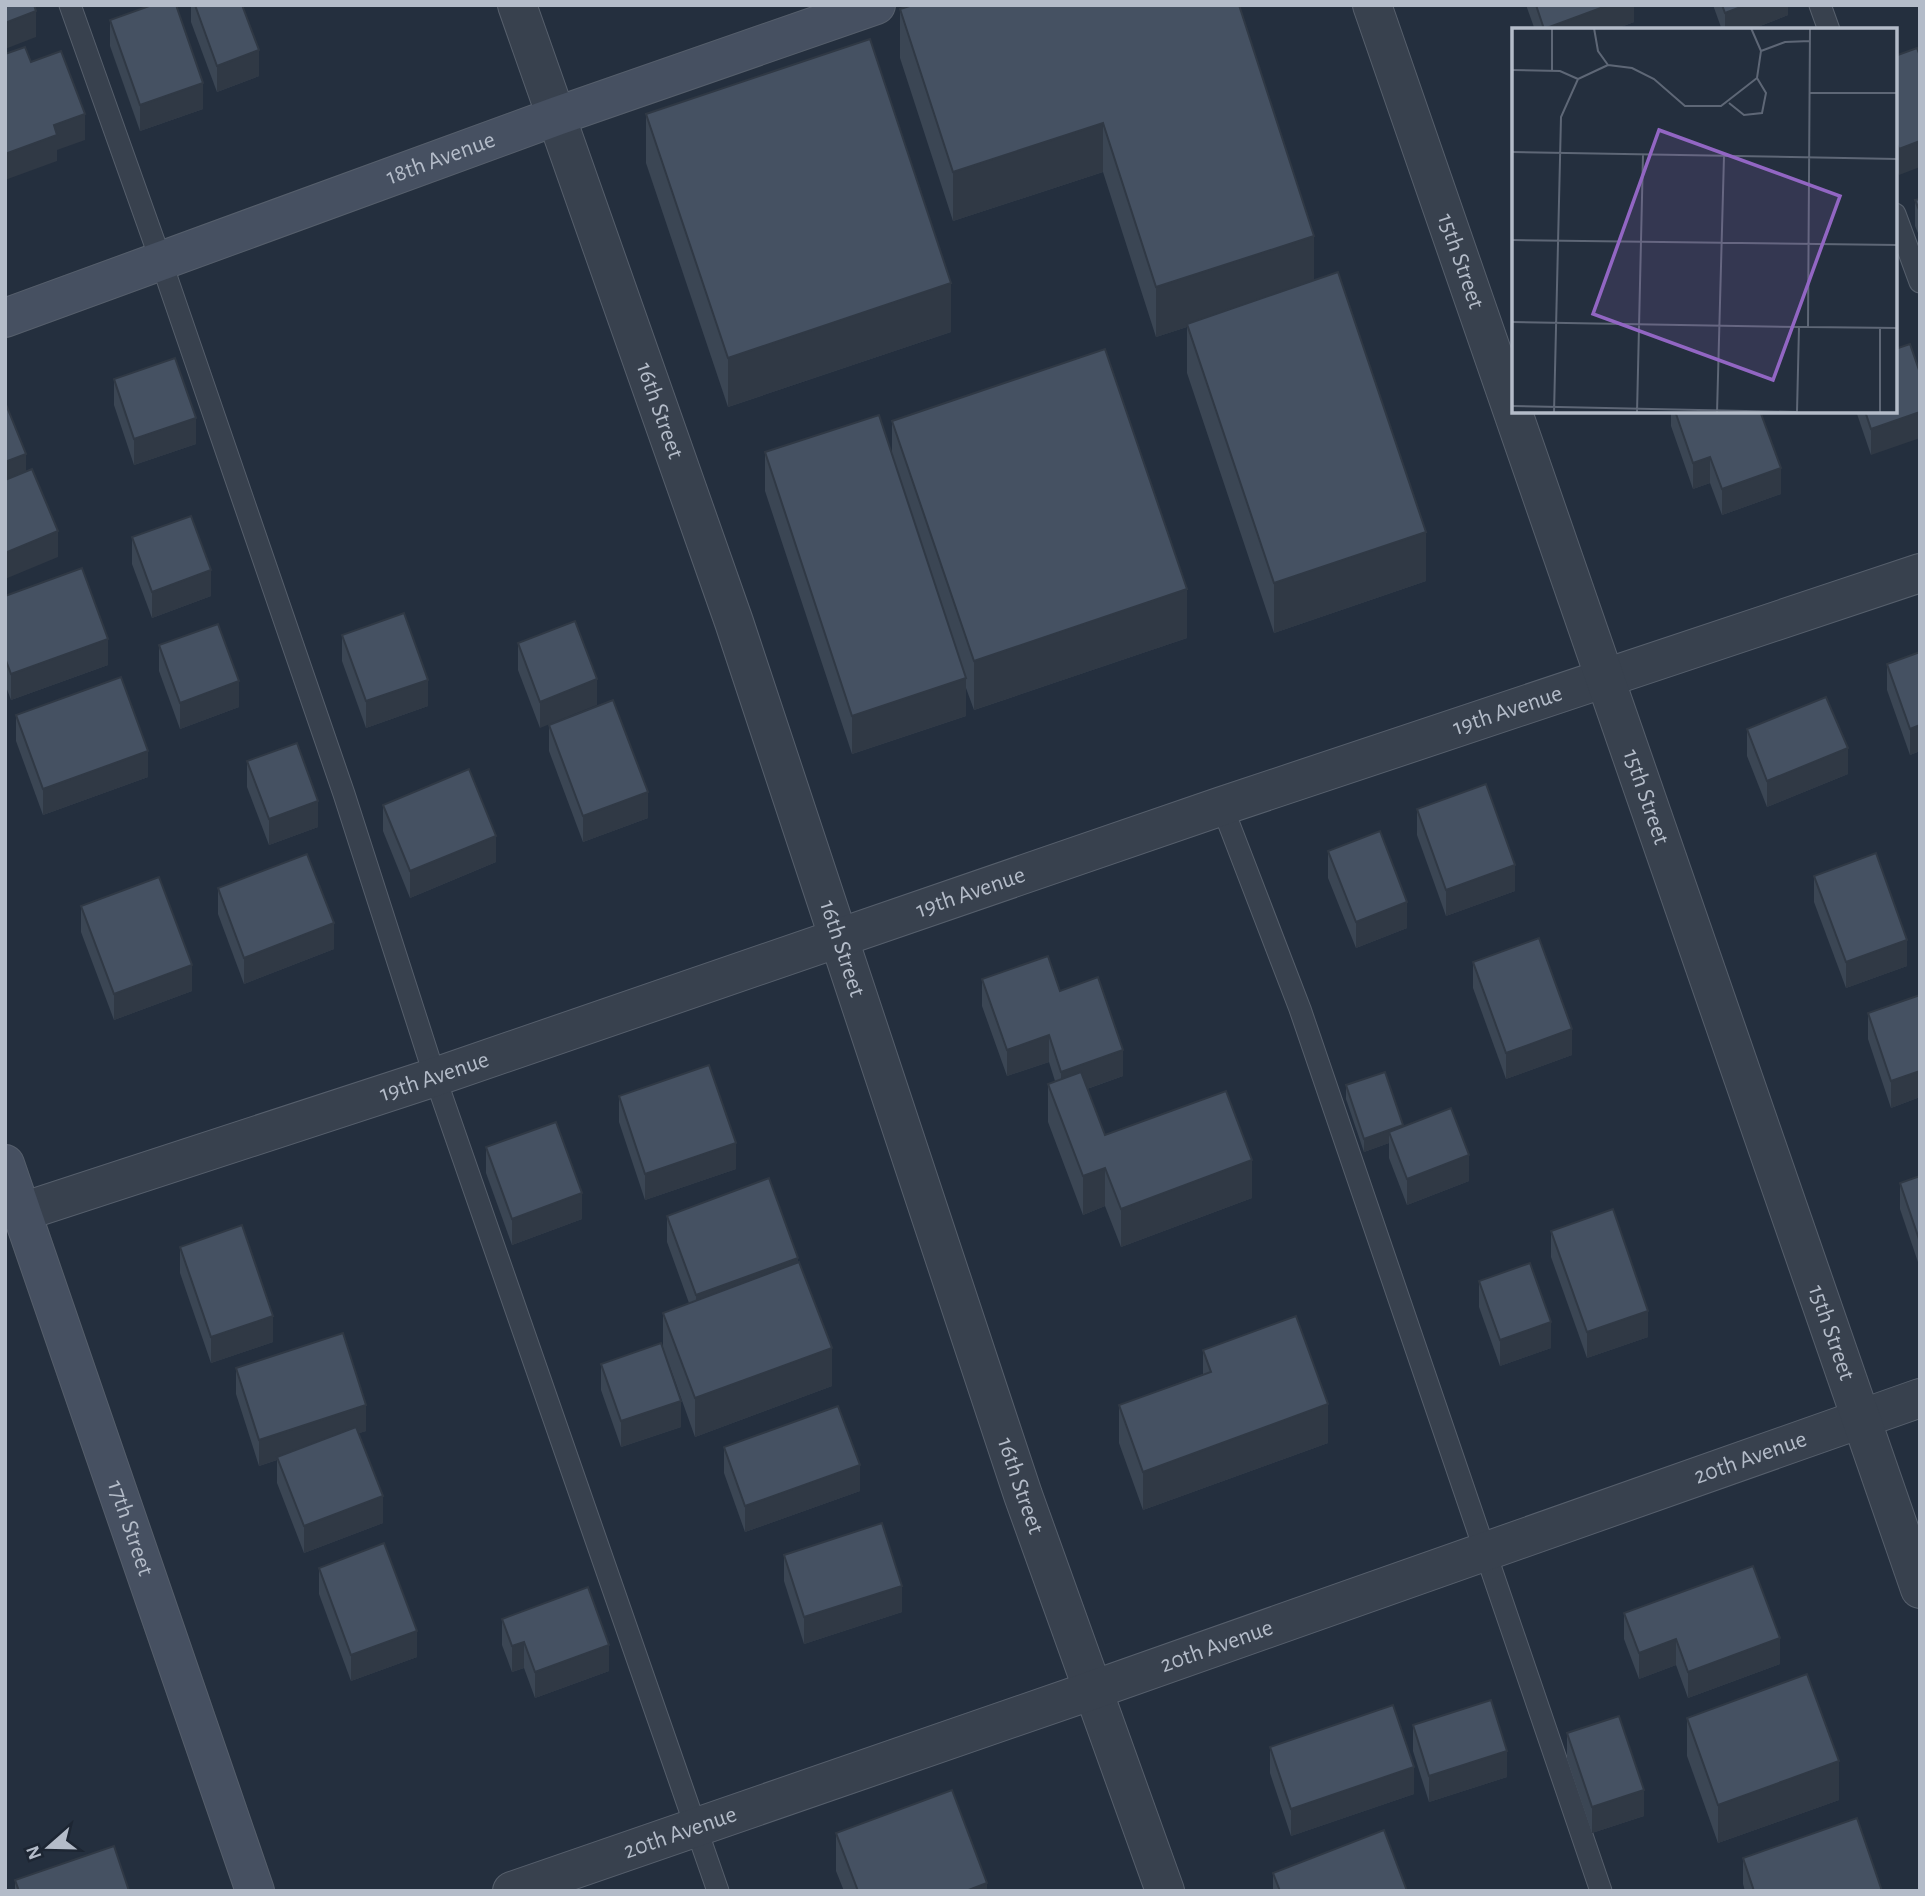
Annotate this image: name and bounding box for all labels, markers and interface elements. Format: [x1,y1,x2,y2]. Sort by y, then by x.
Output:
inset map [1512,28,1897,413]
street label: 18th Avenue [383,128,498,189]
street label: 15th Street [1433,210,1488,312]
street label: 16th Street [632,359,688,462]
street label: 19th Avenue [1450,681,1565,740]
street label: 15th Street [1618,746,1674,848]
street label: 19th Avenue [913,863,1028,922]
street label: 16th Street [815,897,869,1000]
street label: 19th Avenue [377,1047,492,1106]
street label: 15th Street [1804,1282,1859,1384]
street label: 20th Avenue [1691,1427,1810,1489]
street label: 16th Street [993,1435,1048,1537]
street label: 17th Street [103,1477,158,1579]
street label: 20th Avenue [1157,1615,1276,1677]
street label: 20th Avenue [621,1802,740,1863]
north arrow [14,1812,84,1882]
text: N [23,1843,46,1862]

